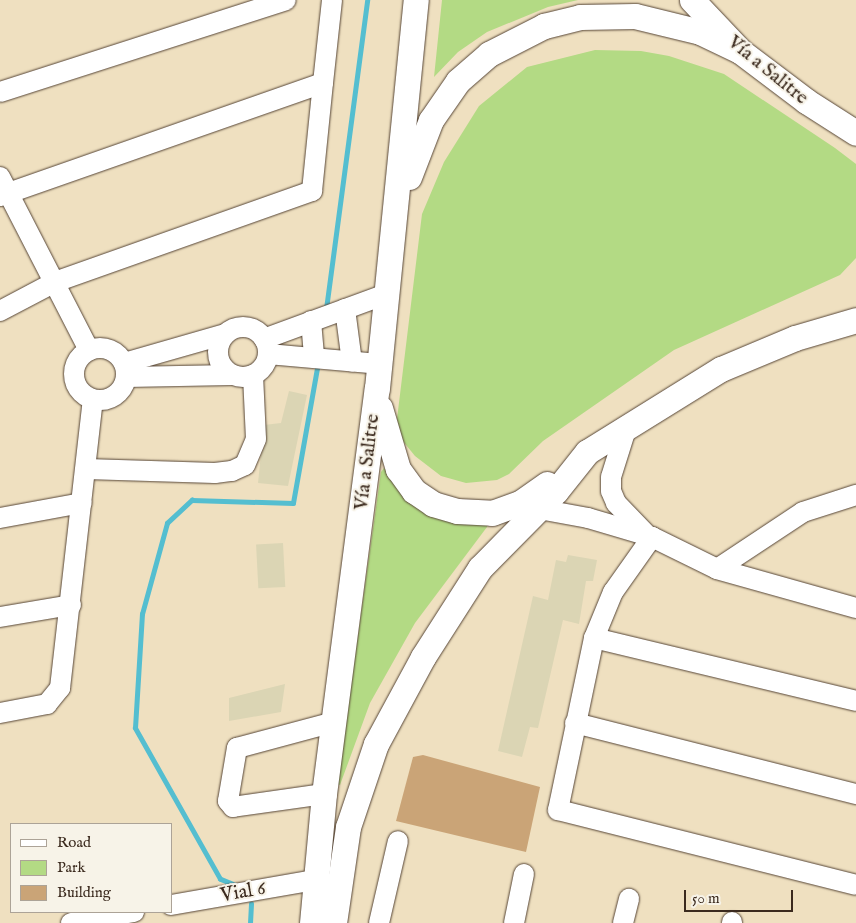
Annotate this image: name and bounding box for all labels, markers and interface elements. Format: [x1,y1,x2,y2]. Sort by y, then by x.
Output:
street label: Vía a Salitre [723,30,813,110]
street label: Vía a Salitre [349,412,385,512]
legend [10,823,172,913]
text: Road [57,833,91,852]
text: Park [57,858,86,877]
street label: Vial 6 [219,876,267,908]
scale bar [686,880,795,912]
text: Building [57,883,111,902]
text: 50 m [692,889,720,908]

